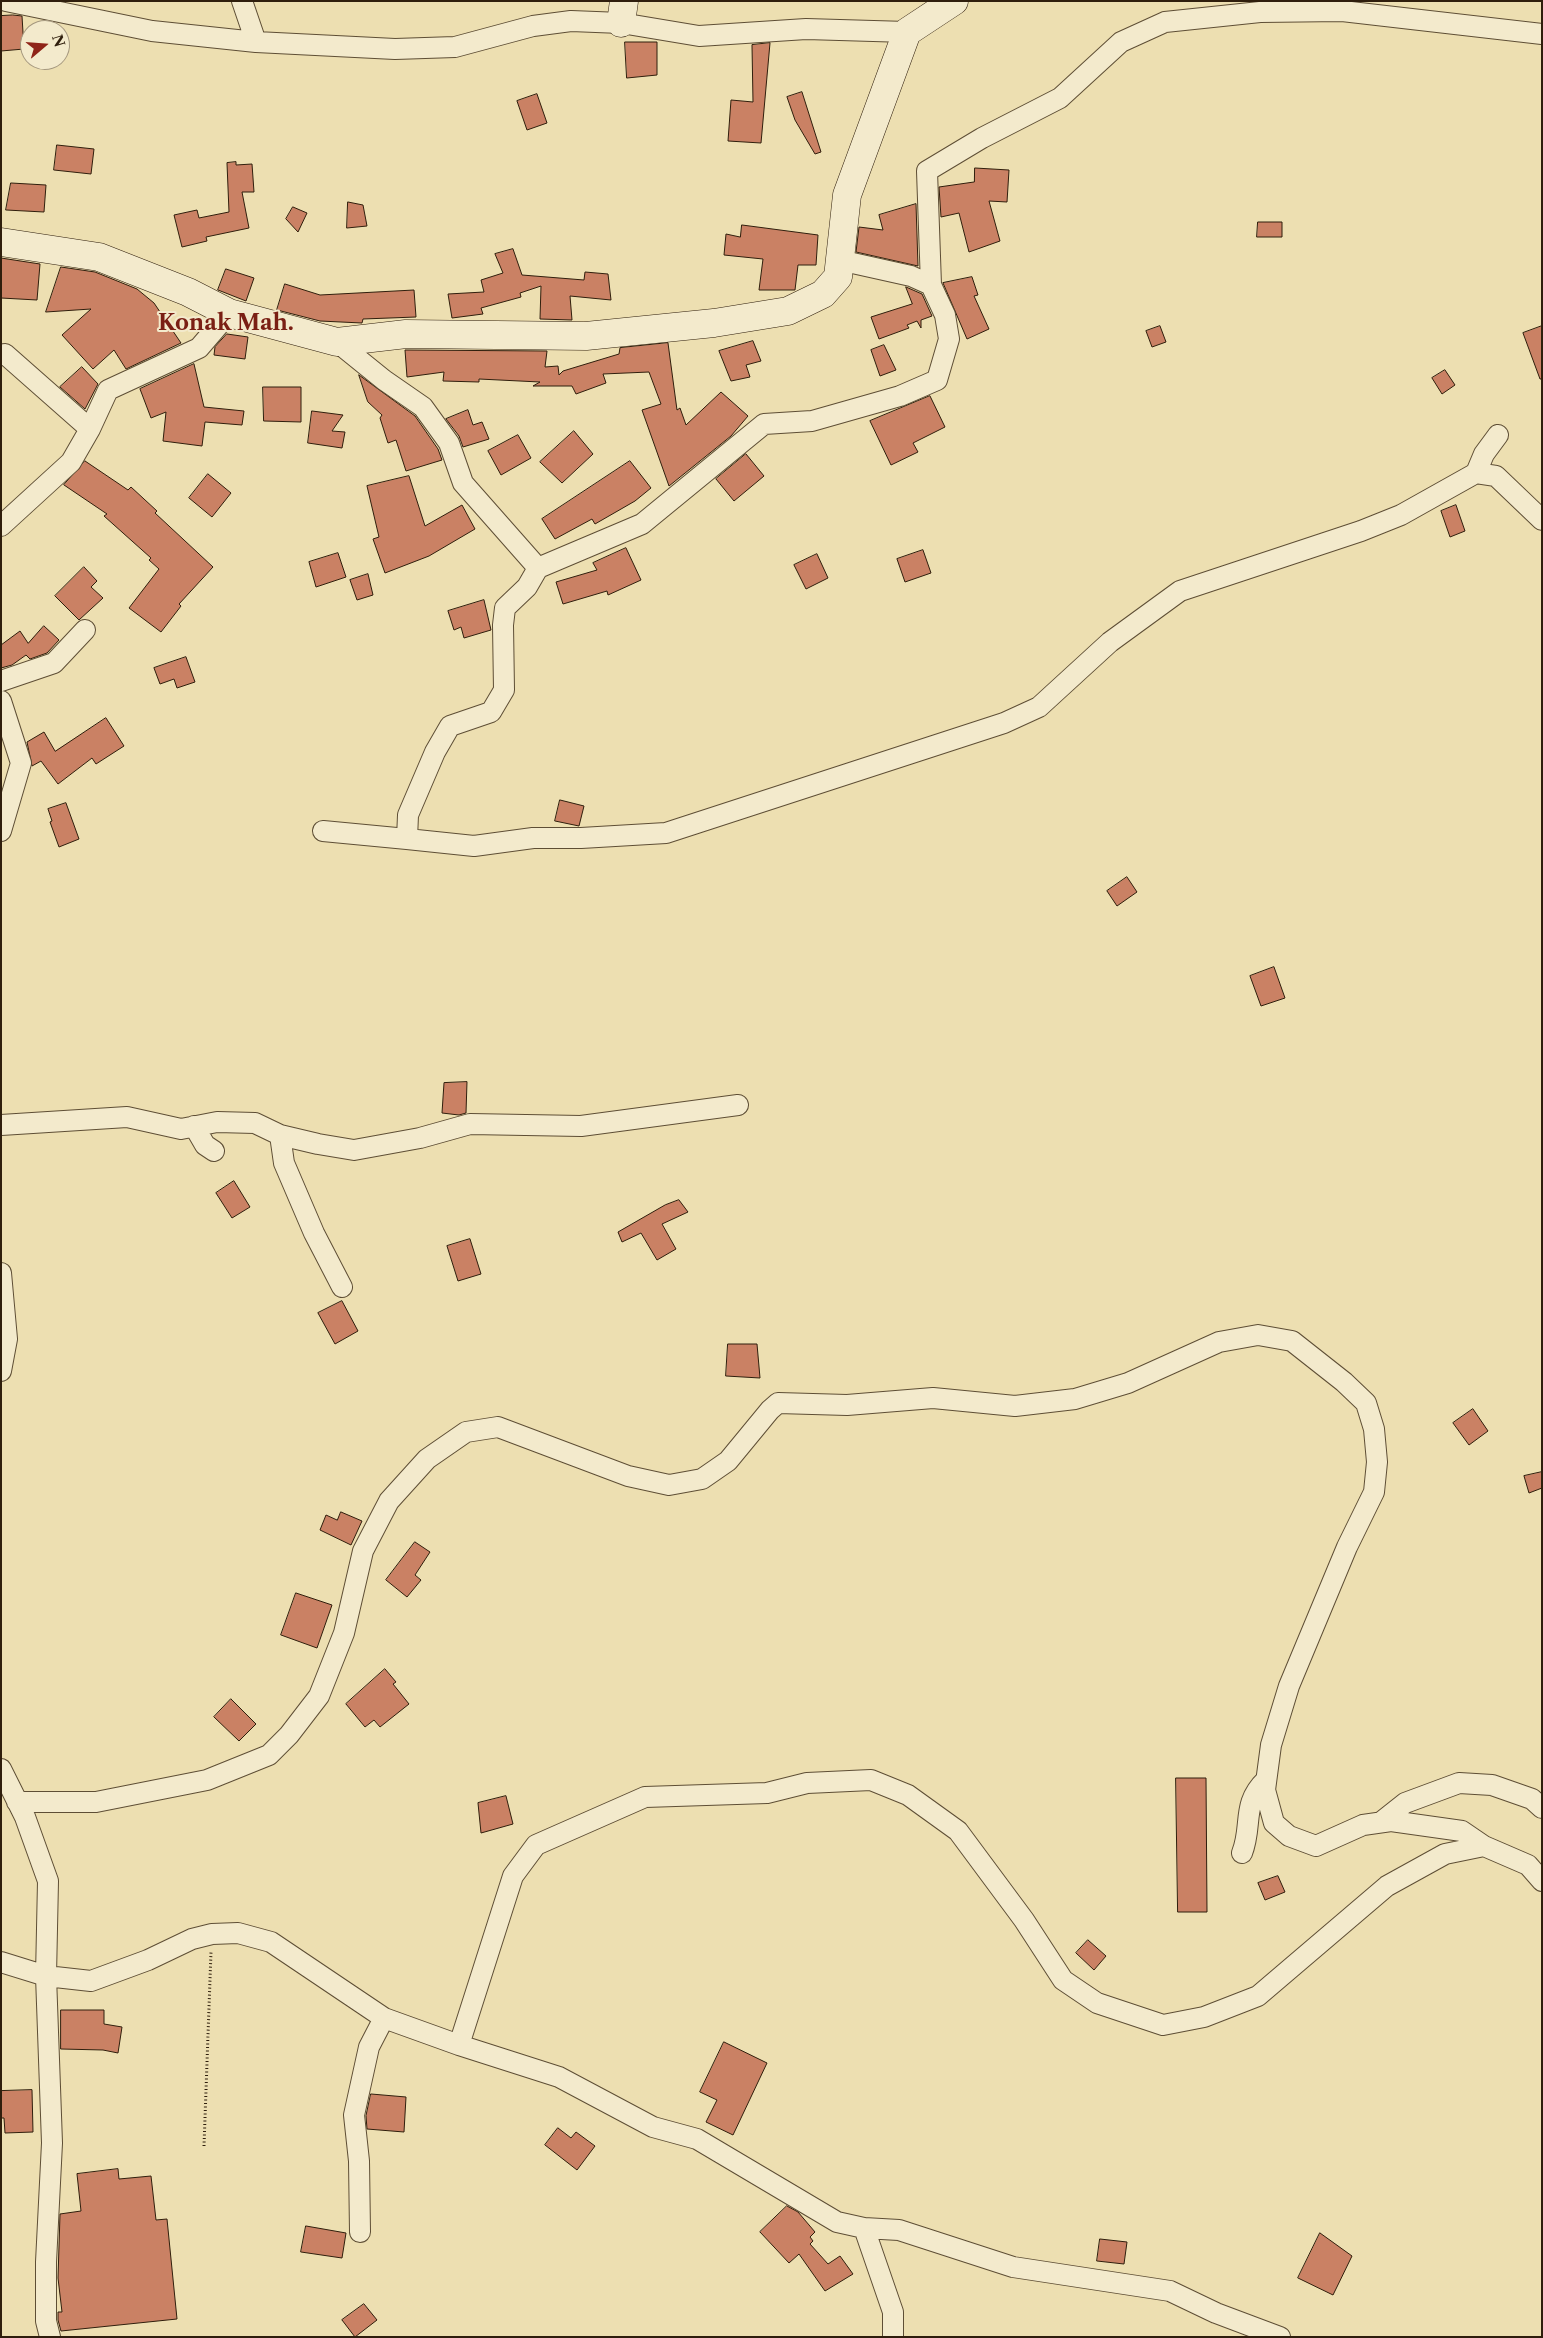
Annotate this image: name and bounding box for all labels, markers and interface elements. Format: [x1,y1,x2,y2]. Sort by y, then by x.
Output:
north arrow [20,20,70,70]
text: N [48,32,69,49]
district label: Konak Mah. [158,311,294,337]

